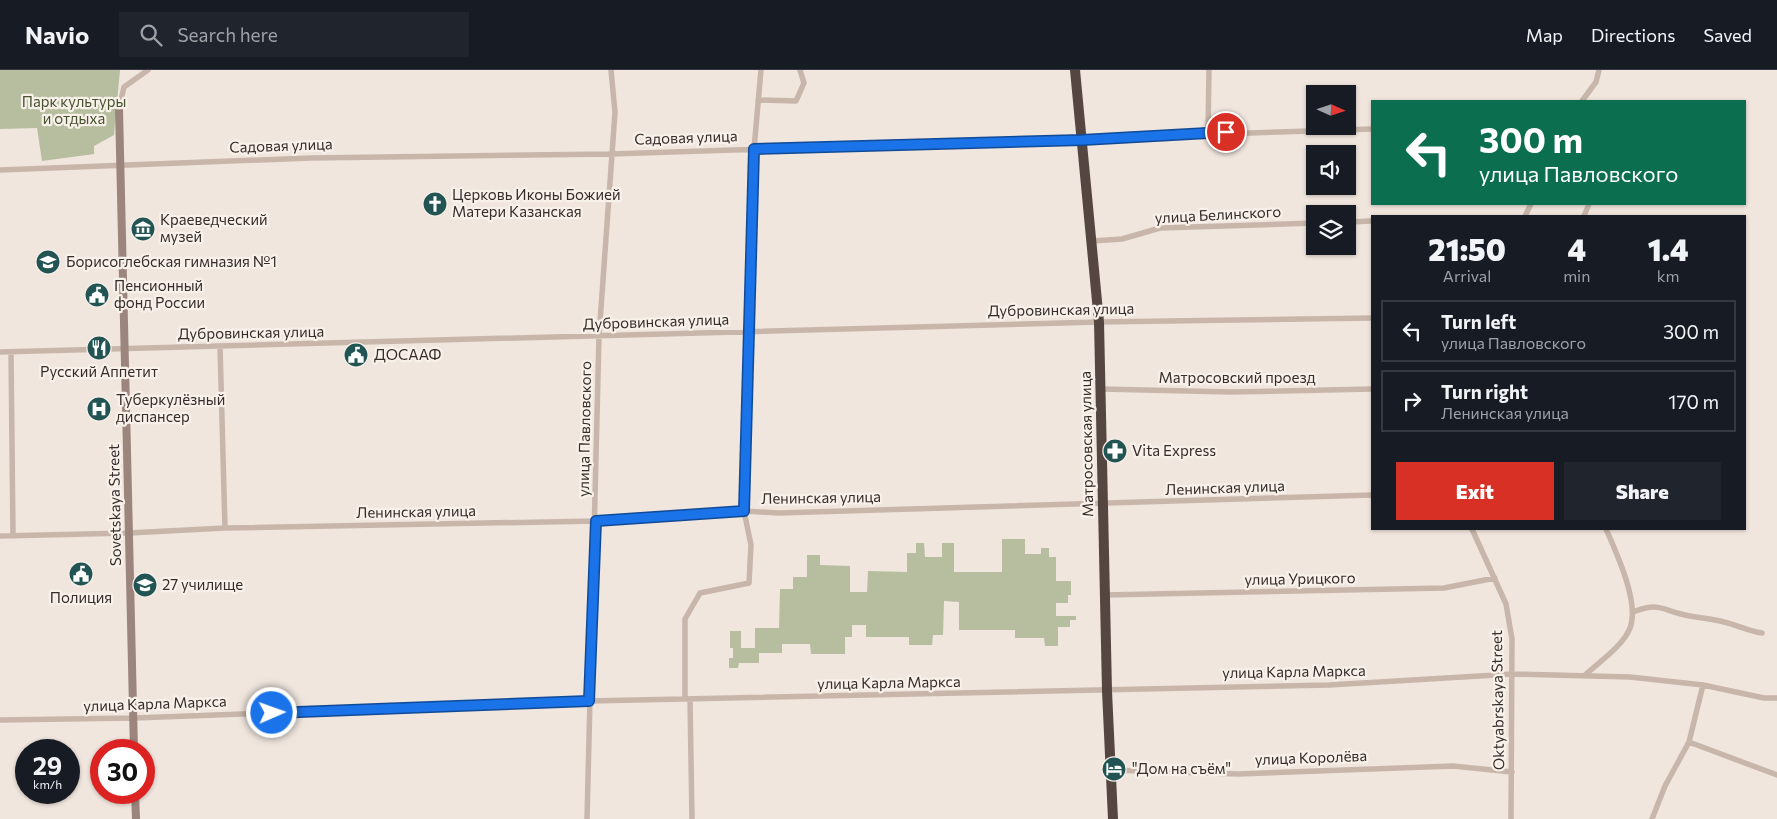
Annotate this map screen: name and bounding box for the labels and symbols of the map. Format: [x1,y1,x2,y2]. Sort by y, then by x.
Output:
north arrow [1306,85,1356,135]
park label: Парк культуры и отдыха [22,92,126,127]
pin [1205,111,1247,153]
street label: Садовая улица [634,126,738,148]
street label: Садовая улица [229,134,333,156]
place label: Церковь Иконы Божией Матери Казанская [452,185,621,220]
church icon: Церковь Иконы Божией Матери Казанская [422,191,448,217]
street label: улица Белинского [1154,202,1282,226]
place label: Краеведческий музей [160,210,268,245]
museum icon: Краеведческий музей [130,216,156,242]
school or university icon: Борисоглебская гимназия №1 [35,249,61,275]
place label: Борисоглебская гимназия №1 [66,252,277,270]
place label: Пенсионный фонд России [114,276,205,311]
public building icon: Пенсионный фонд России [84,282,110,308]
street label: Дубровинская улица [988,299,1134,319]
street label: Дубровинская улица [583,309,729,333]
street label: Дубровинская улица [178,322,324,342]
restaurant icon: Русский Аппетит [86,335,112,361]
public building icon: ДОСААФ [343,342,369,368]
place label: ДОСААФ [374,345,441,363]
street label: улица Павловского [574,361,594,497]
place label: Русский Аппетит [40,362,158,380]
street label: Матросовский проезд [1159,368,1316,386]
street label: Матросовская улица [1076,371,1096,517]
place label: Туберкулёзный диспансер [116,390,225,425]
hospital icon: Туберкулёзный диспансер [86,396,112,422]
pharmacy icon: Vita Express [1102,438,1128,464]
place label: Vita Express [1132,441,1216,459]
street label: Sovetskaya Street [104,444,124,566]
street label: Ленинская улица [1165,476,1285,498]
street label: Ленинская улица [761,487,881,507]
street label: Ленинская улица [356,501,476,521]
public building icon: Полиция [68,561,94,587]
street label: улица Урицкого [1244,568,1356,588]
school or university icon: 27 училище [132,572,158,598]
place label: 27 училище [162,575,243,593]
place label: Полиция [50,588,112,606]
street label: Oktyabrskaya Street [1487,630,1507,770]
street label: улица Карла Маркса [1222,661,1366,681]
street label: улица Карла Маркса [817,672,961,692]
position arrow [245,686,297,738]
street label: улица Карла Маркса [83,692,227,714]
speed limit sign: 30 [90,739,155,804]
street label: улица Королёва [1255,746,1367,768]
hotel icon: "Дом на съём" [1101,756,1127,782]
place label: "Дом на съём" [1132,759,1231,777]

